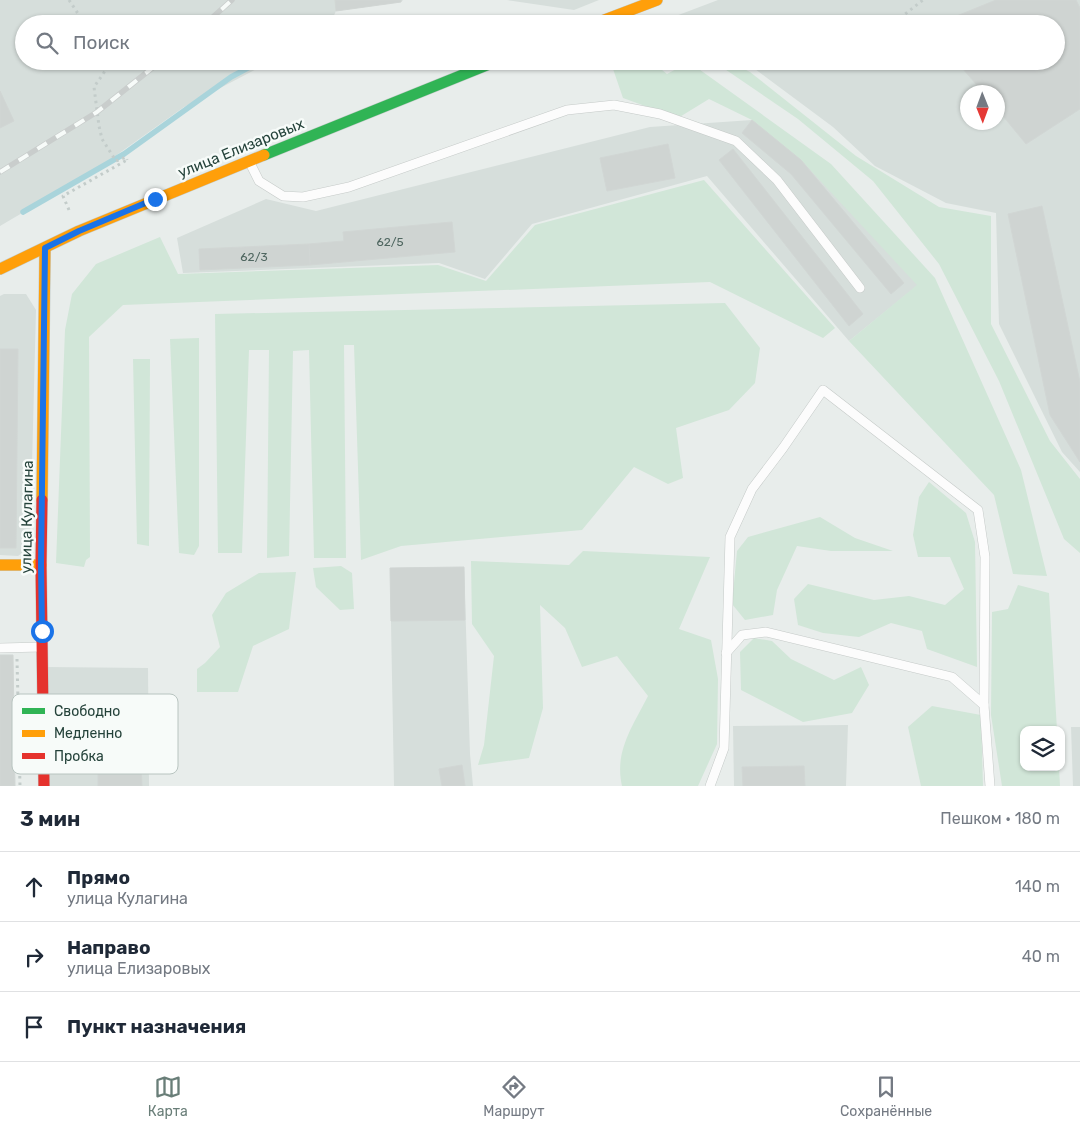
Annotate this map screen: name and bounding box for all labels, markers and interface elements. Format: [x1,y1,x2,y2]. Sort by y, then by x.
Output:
search box [15,15,1065,70]
icon: search [33,29,61,57]
text: Поиск [73,31,130,54]
north arrow [960,85,1005,130]
street label: улица Елизаровых [175,114,307,182]
route end [144,188,167,211]
house number: 62/5 [376,235,404,249]
house number: 62/3 [240,250,268,264]
street label: улица Кулагина [17,460,37,574]
route start [31,620,54,643]
legend [12,694,178,774]
text: Свободно [54,703,120,720]
text: Медленно [54,725,122,742]
map controls [1020,726,1065,771]
button: layers [1020,726,1065,771]
text: Пробка [54,748,104,765]
text: 3 мин [20,806,80,831]
text: Пешком · 180 m [940,809,1060,828]
text: Прямо [67,866,130,889]
icon: ahead [20,873,48,901]
text: 140 m [1015,877,1060,896]
text: улица Кулагина [67,889,188,908]
text: Направо [67,936,151,959]
icon: right [20,943,48,971]
text: 40 m [1022,947,1060,966]
text: улица Елизаровых [67,959,210,978]
icon: arrive [20,1013,48,1041]
text: Пункт назначения [67,1015,246,1038]
tab: Карта [148,1073,188,1120]
tab: Маршрут [483,1073,544,1120]
tab: Сохранённые [840,1073,932,1120]

